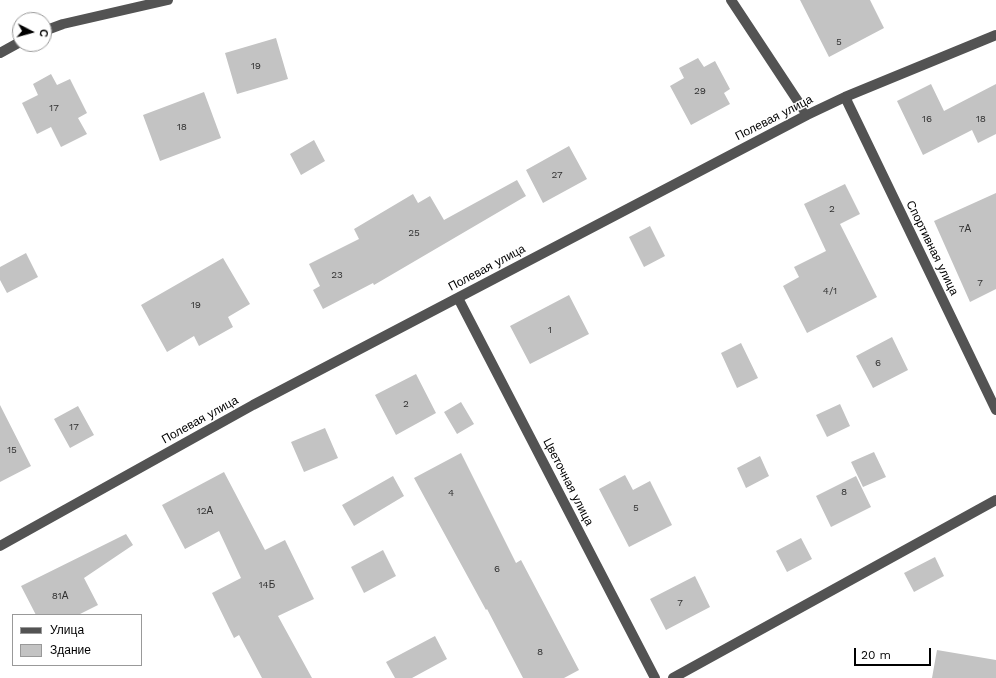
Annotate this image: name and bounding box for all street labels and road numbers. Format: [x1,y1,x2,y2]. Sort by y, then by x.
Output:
street label: Полевая улица [733,92,815,144]
street label: Спортивная улица [903,198,961,298]
street label: Полевая улица [446,242,528,294]
street label: Полевая улица [159,393,241,447]
street label: Цветочная улица [540,436,596,528]

